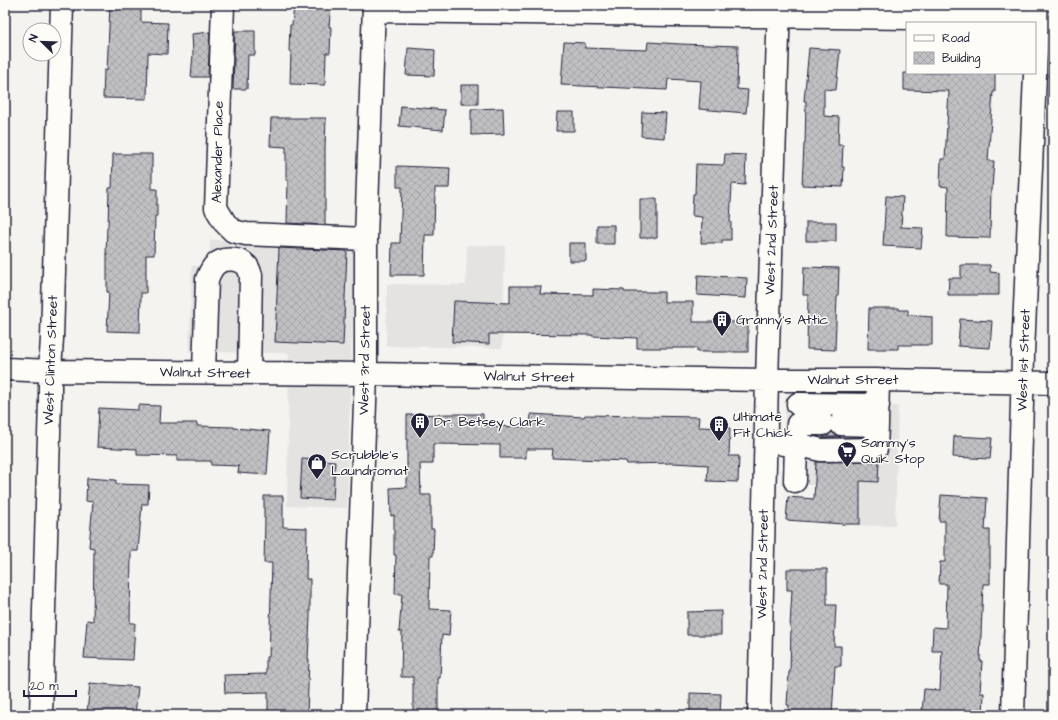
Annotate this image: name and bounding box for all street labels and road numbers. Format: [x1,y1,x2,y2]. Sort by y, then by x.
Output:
street label: Alexander Place [207,100,229,203]
street label: West 2nd Street [760,184,784,295]
street label: West Clinton Street [39,295,63,425]
street label: West 3rd Street [354,305,376,415]
street label: West 1st Street [1012,308,1036,411]
street label: Walnut Street [159,362,251,384]
street label: Walnut Street [483,366,575,388]
street label: Walnut Street [807,370,899,390]
street label: West 2nd Street [752,508,774,619]

